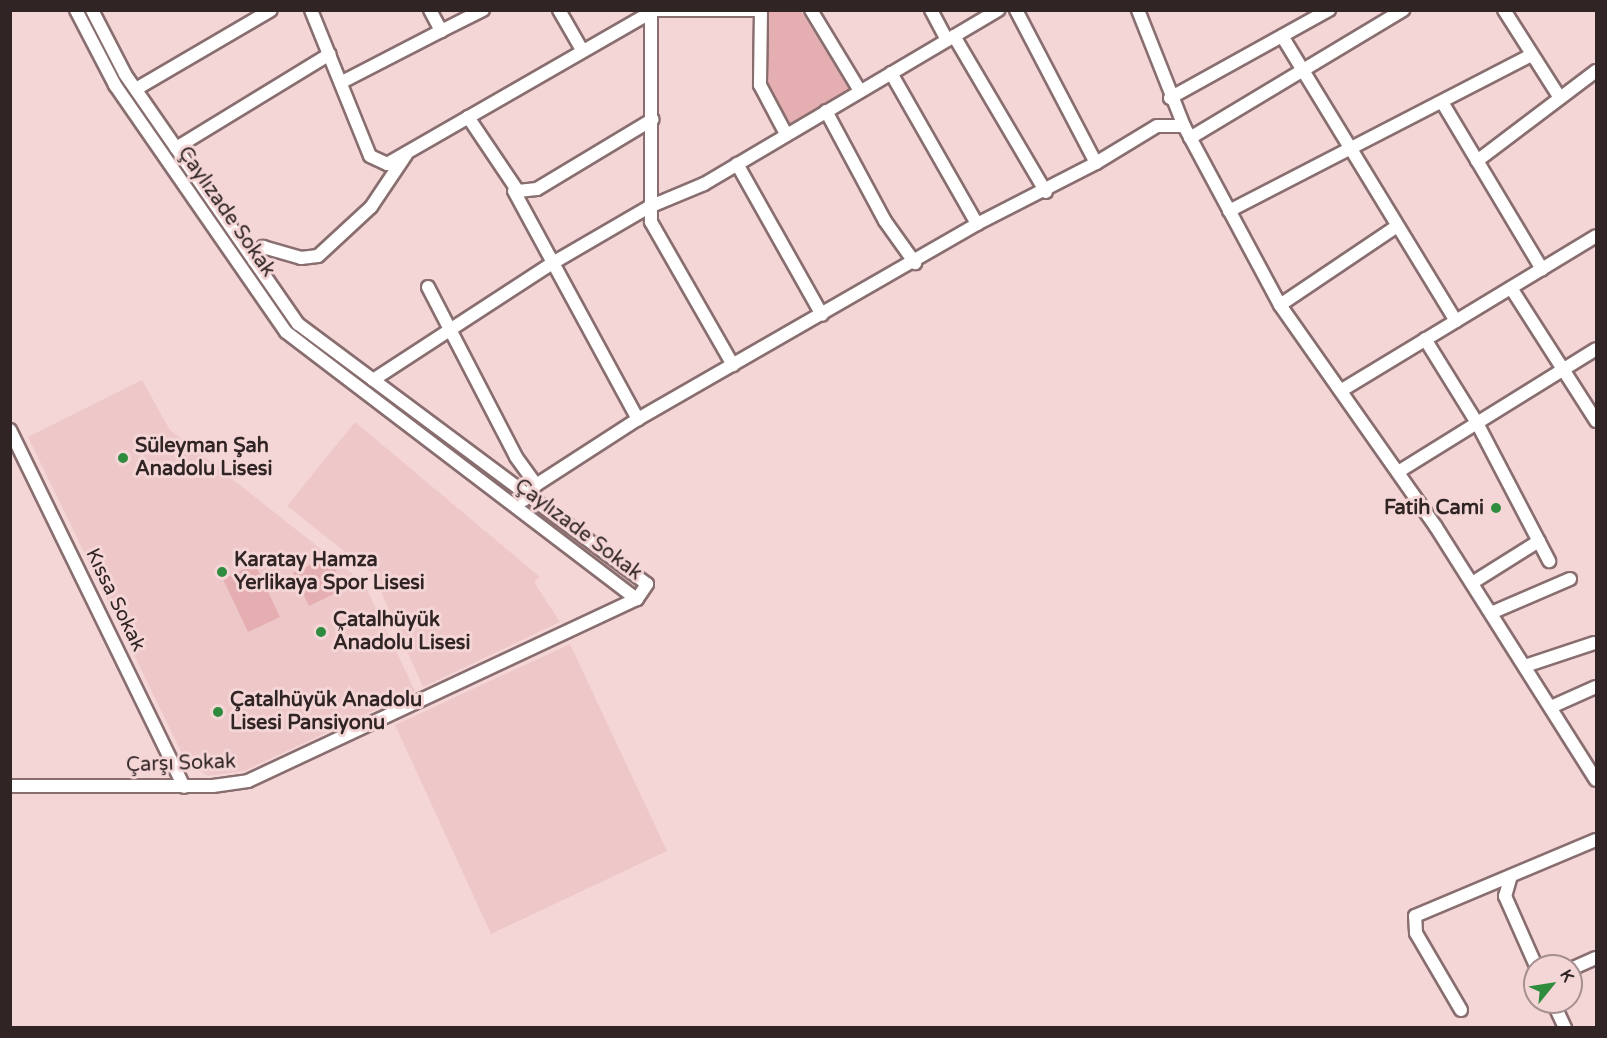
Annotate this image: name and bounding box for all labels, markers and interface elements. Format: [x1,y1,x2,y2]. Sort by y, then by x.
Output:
street label: Çaylızade Sokak [172,142,280,282]
place label: Süleyman Şah Anadolu Lisesi [135,434,272,481]
marker: Süleyman Şah Anadolu Lisesi [116,451,130,465]
street label: Çaylızade Sokak [510,474,646,586]
place label: Fatih Cami [1384,496,1484,520]
marker: Fatih Cami [1489,501,1503,515]
street label: Kıssa Sokak [80,545,150,655]
place label: Karatay Hamza Yerlikaya Spor Lisesi [234,548,425,595]
marker: Karatay Hamza Yerlikaya Spor Lisesi [215,565,229,579]
place label: Çatalhüyük Anadolu Lisesi [333,608,470,655]
marker: Çatalhüyük Anadolu Lisesi [314,625,328,639]
place label: Çatalhüyük Anadolu Lisesi Pansiyonu [230,688,422,735]
marker: Çatalhüyük Anadolu Lisesi Pansiyonu [211,705,225,719]
street label: Çarşı Sokak [126,750,236,778]
north arrow [1523,954,1583,1014]
text: K [1556,966,1578,986]

